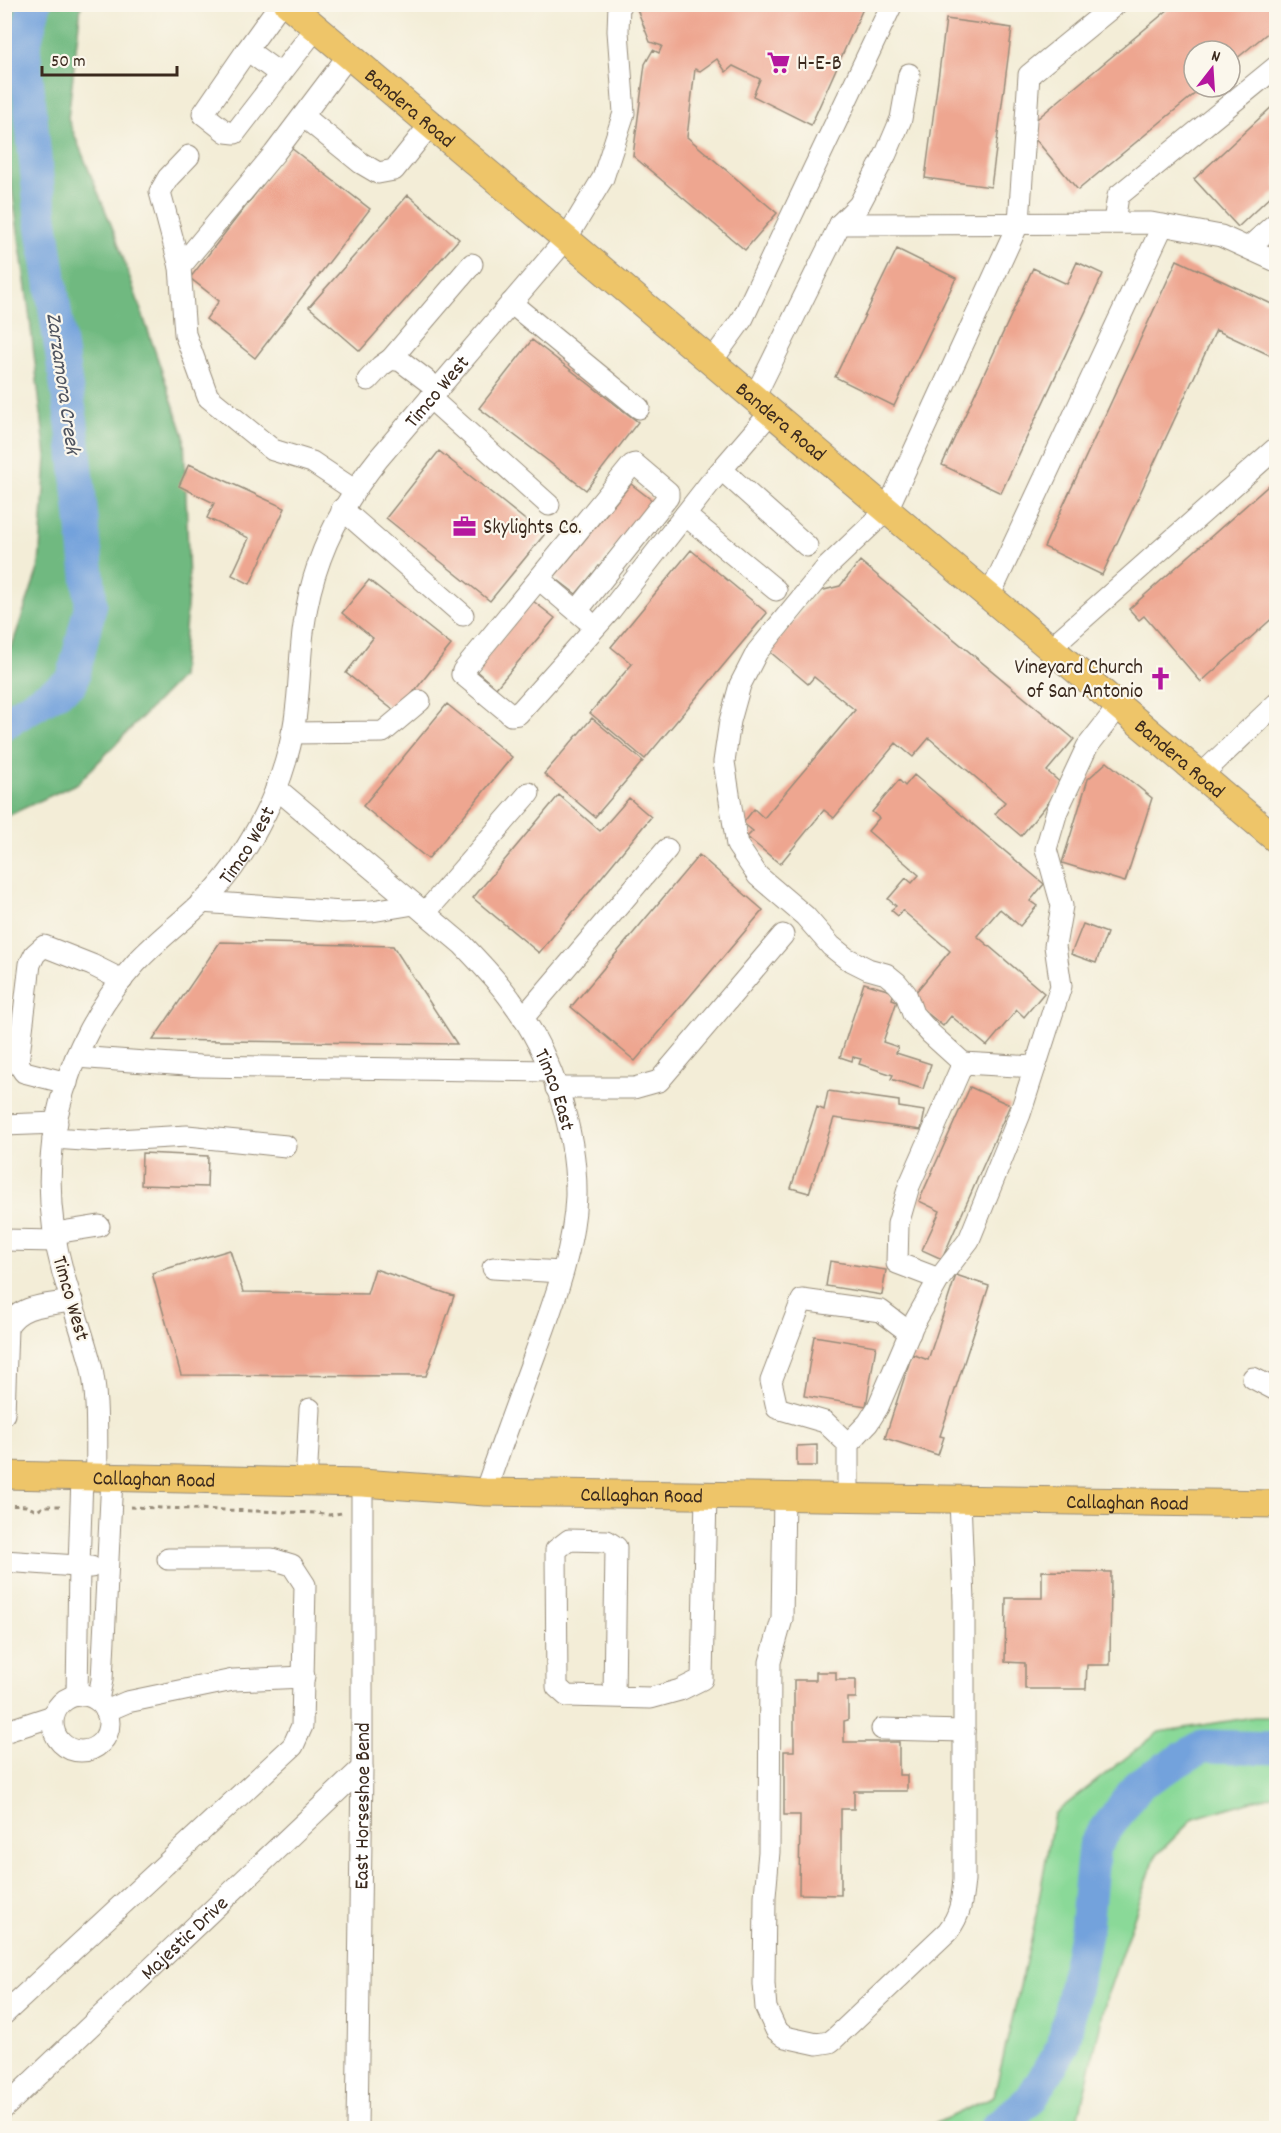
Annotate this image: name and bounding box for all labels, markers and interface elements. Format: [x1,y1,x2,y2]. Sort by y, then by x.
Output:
scale bar [42,39,177,77]
north arrow [1182,39,1242,99]
text: N [1209,45,1223,69]
supermarket icon: H-E-B [766,49,792,75]
text: 50 m [51,50,86,75]
place label: H-E-B [797,50,842,80]
street label: Bandera Road [356,62,460,157]
water label: Zarzamora Creek [36,311,87,458]
street label: Timco West [399,350,478,436]
street label: Bandera Road [728,376,831,470]
office icon: Skylights Co. [452,513,478,539]
place label: Skylights Co. [483,514,582,544]
place label: Vineyard Church of San Antonio [1014,654,1143,708]
church icon: Vineyard Church of San Antonio [1148,665,1174,691]
street label: Bandera Road [1126,713,1230,807]
street label: Timco West [213,802,285,892]
street label: Timco East [525,1044,581,1134]
street label: Timco West [43,1253,96,1345]
street label: Callaghan Road [92,1465,216,1498]
street label: Callaghan Road [580,1481,703,1513]
street label: Callaghan Road [1066,1489,1189,1521]
street label: East Horseshoe Bend [348,1722,380,1890]
street label: Majestic Drive [135,1890,237,1989]

